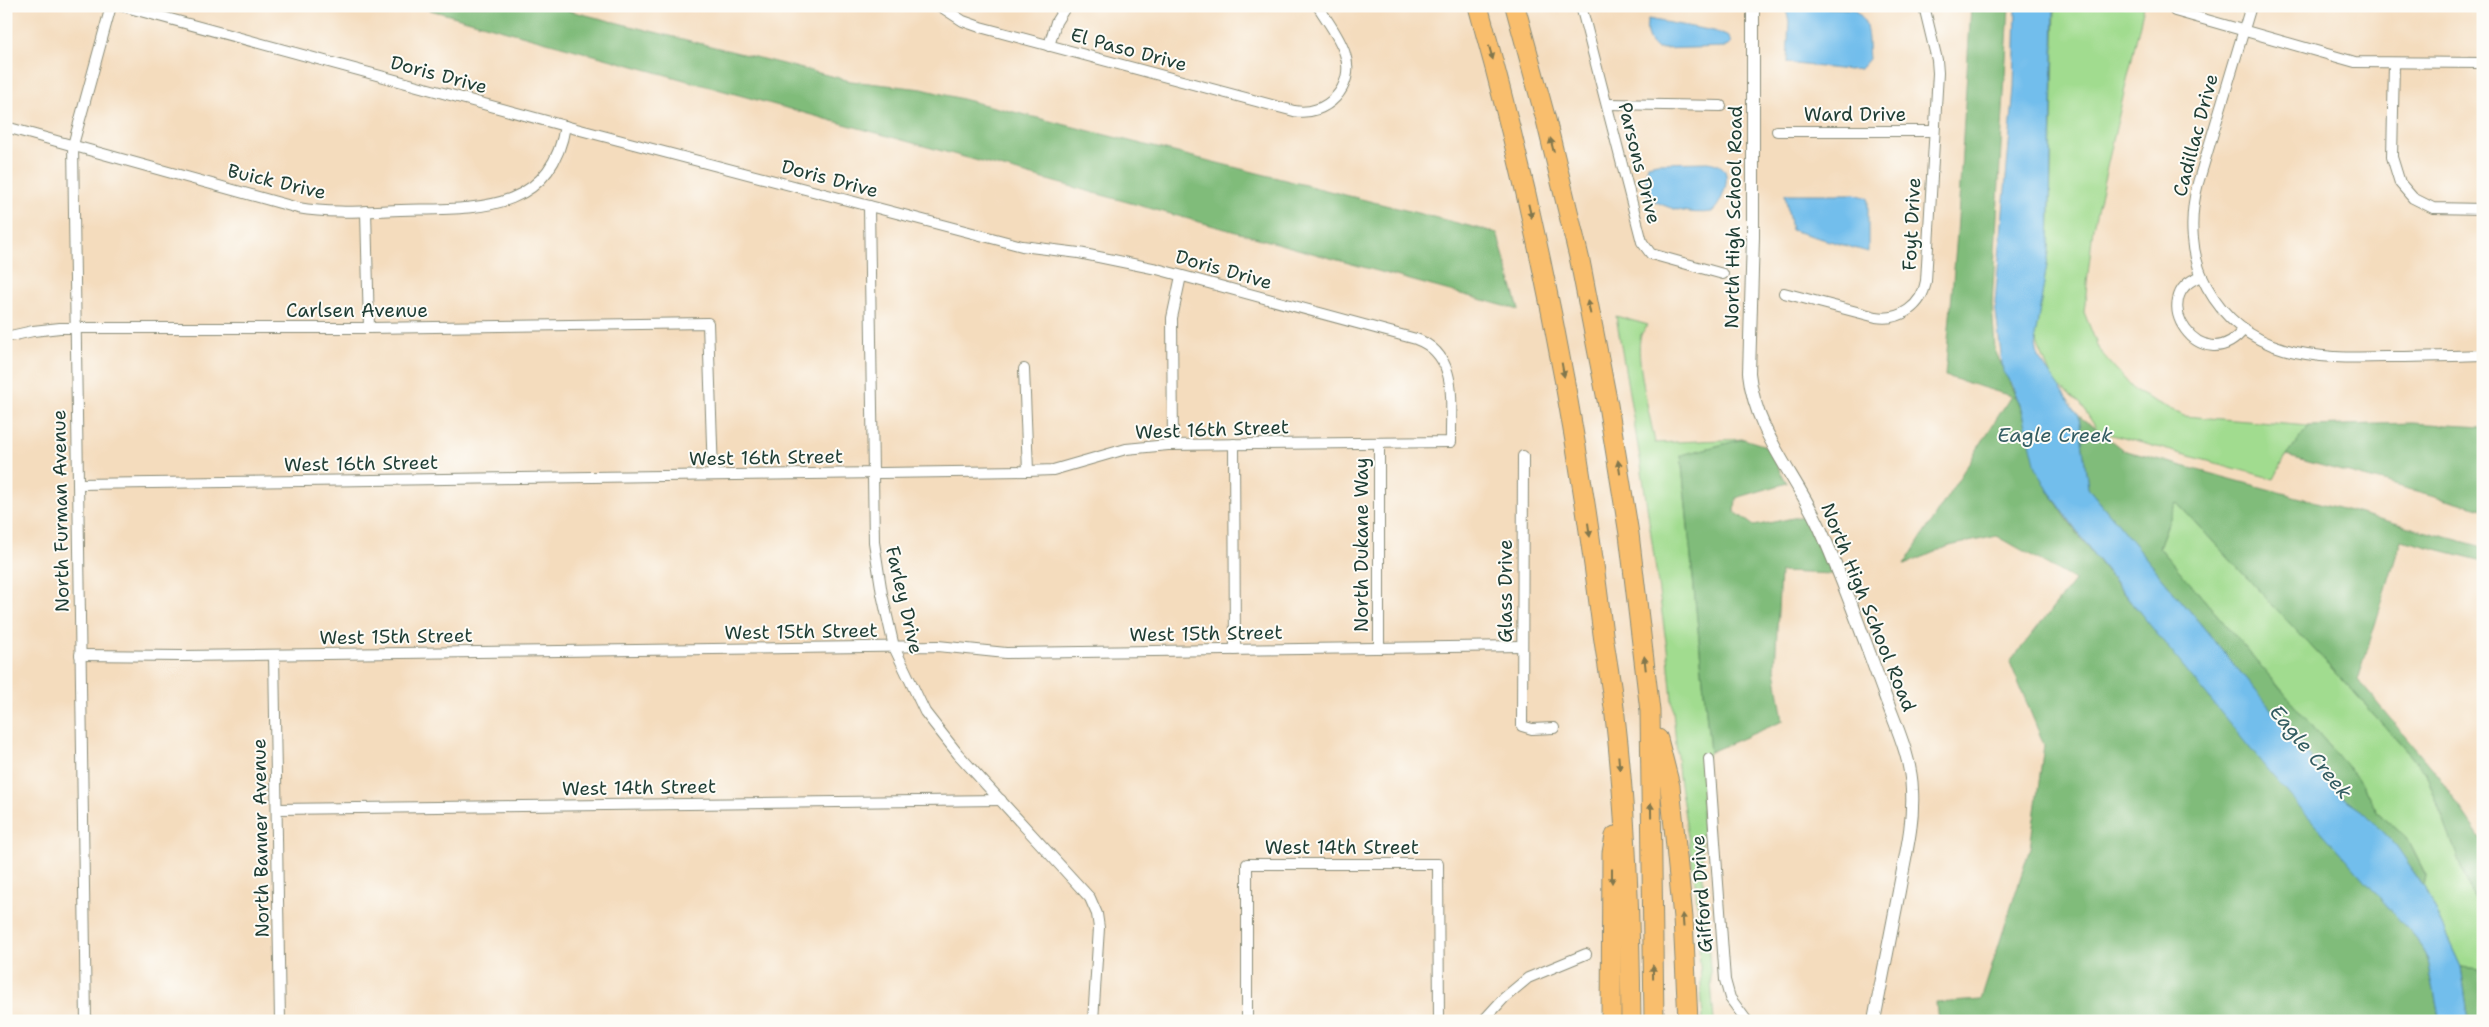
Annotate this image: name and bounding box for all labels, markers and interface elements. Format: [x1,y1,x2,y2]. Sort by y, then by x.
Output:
street label: El Paso Drive [1068,22,1190,77]
one-way arrow [1488,46,1496,61]
street label: Doris Drive [388,50,490,99]
street label: Cadillac Drive [2167,71,2224,199]
street label: Parsons Drive [1612,100,1667,227]
street label: Ward Drive [1804,102,1906,127]
street label: North High School Road [1719,105,1748,329]
one-way arrow [1548,138,1556,153]
street label: Doris Drive [779,154,881,203]
street label: Buick Drive [225,158,329,205]
street label: Foyt Drive [1897,177,1926,271]
one-way arrow [1526,204,1534,219]
street label: Doris Drive [1173,244,1275,295]
street label: Carlsen Avenue [286,298,428,323]
one-way arrow [1585,300,1593,315]
one-way arrow [1559,363,1567,379]
street label: North Furman Avenue [46,409,75,613]
street label: West 16th Street [1134,414,1290,445]
water label: Eagle Creek [1997,422,2113,448]
street label: West 16th Street [689,444,843,471]
street label: West 16th Street [284,450,438,477]
street label: North Dukane Way [1349,458,1374,632]
one-way arrow [1614,459,1622,475]
street label: North High School Road [1815,499,1922,715]
one-way arrow [1586,523,1594,539]
street label: Glass Drive [1493,539,1518,643]
street label: Farley Drive [880,544,929,656]
street label: West 15th Street [724,618,878,645]
street label: West 15th Street [1129,620,1283,647]
street label: West 15th Street [319,623,473,650]
one-way arrow [1641,654,1649,670]
water label: Eagle Creek [2264,699,2358,805]
street label: North Banner Avenue [246,738,275,938]
one-way arrow [1615,755,1623,771]
street label: West 14th Street [562,774,716,801]
one-way arrow [1647,801,1655,817]
street label: Gifford Drive [1685,834,1718,954]
street label: West 14th Street [1265,835,1419,860]
one-way arrow [1608,868,1616,884]
one-way arrow [1679,911,1687,927]
one-way arrow [1649,964,1657,980]

